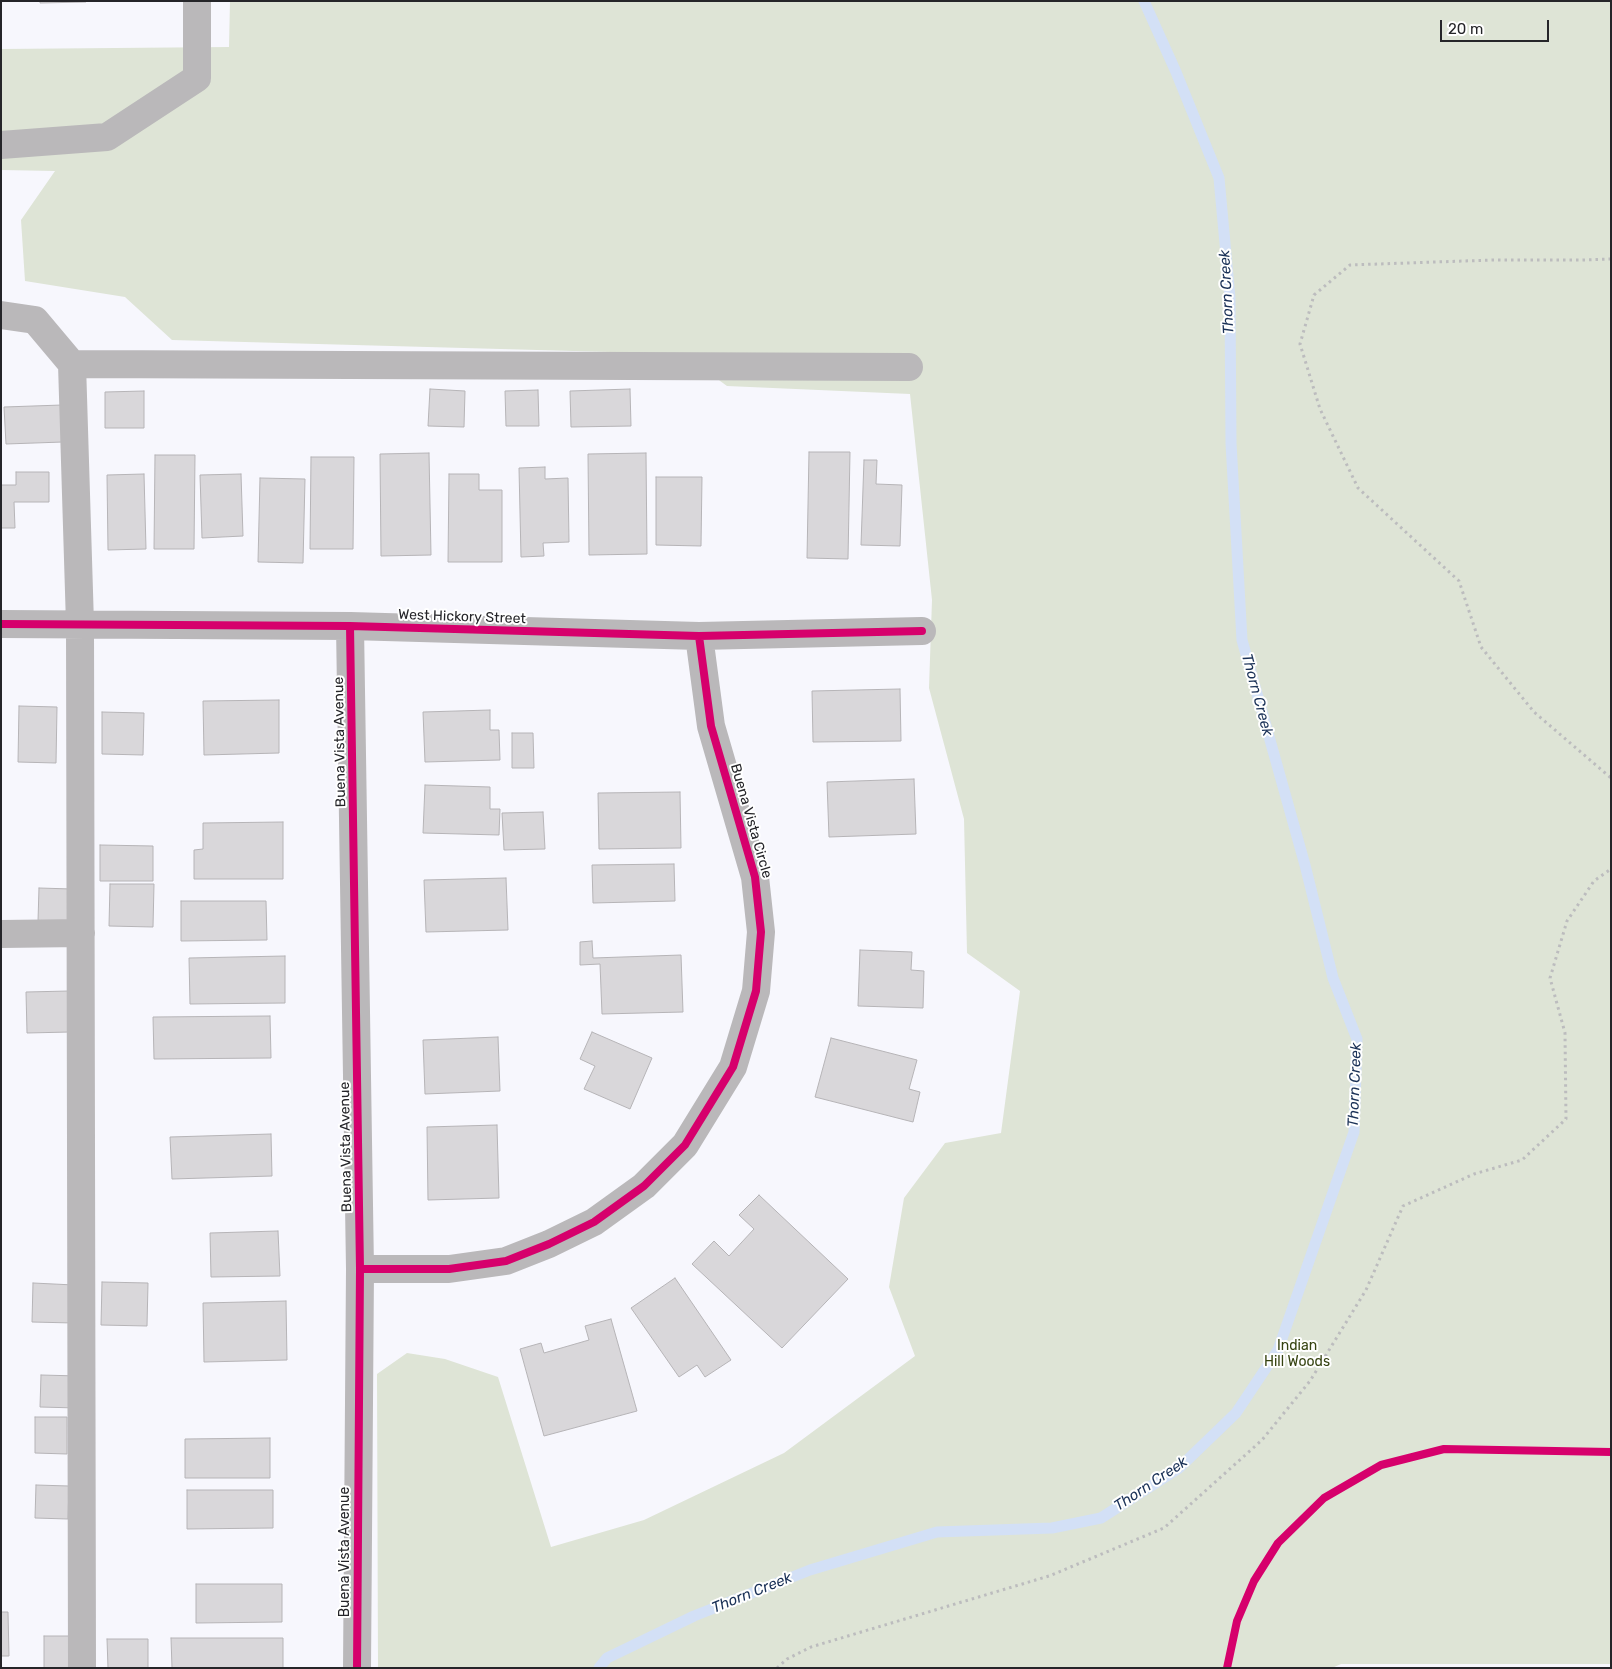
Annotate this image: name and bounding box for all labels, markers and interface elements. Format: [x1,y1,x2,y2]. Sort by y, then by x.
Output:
scale bar [1442,10,1551,42]
text: 20 m [1448,20,1483,38]
water label: Thorn Creek [1216,249,1238,335]
street label: West Hickory Street [398,606,526,628]
water label: Thorn Creek [1237,652,1277,738]
street label: Buena Vista Avenue [330,677,350,807]
street label: Buena Vista Circle [727,762,775,880]
water label: Thorn Creek [1345,1042,1365,1128]
street label: Buena Vista Avenue [336,1082,356,1212]
park label: Indian Hill Woods [1264,1338,1330,1370]
water label: Thorn Creek [1111,1453,1191,1515]
street label: Buena Vista Avenue [337,1487,353,1617]
water label: Thorn Creek [709,1569,795,1617]

